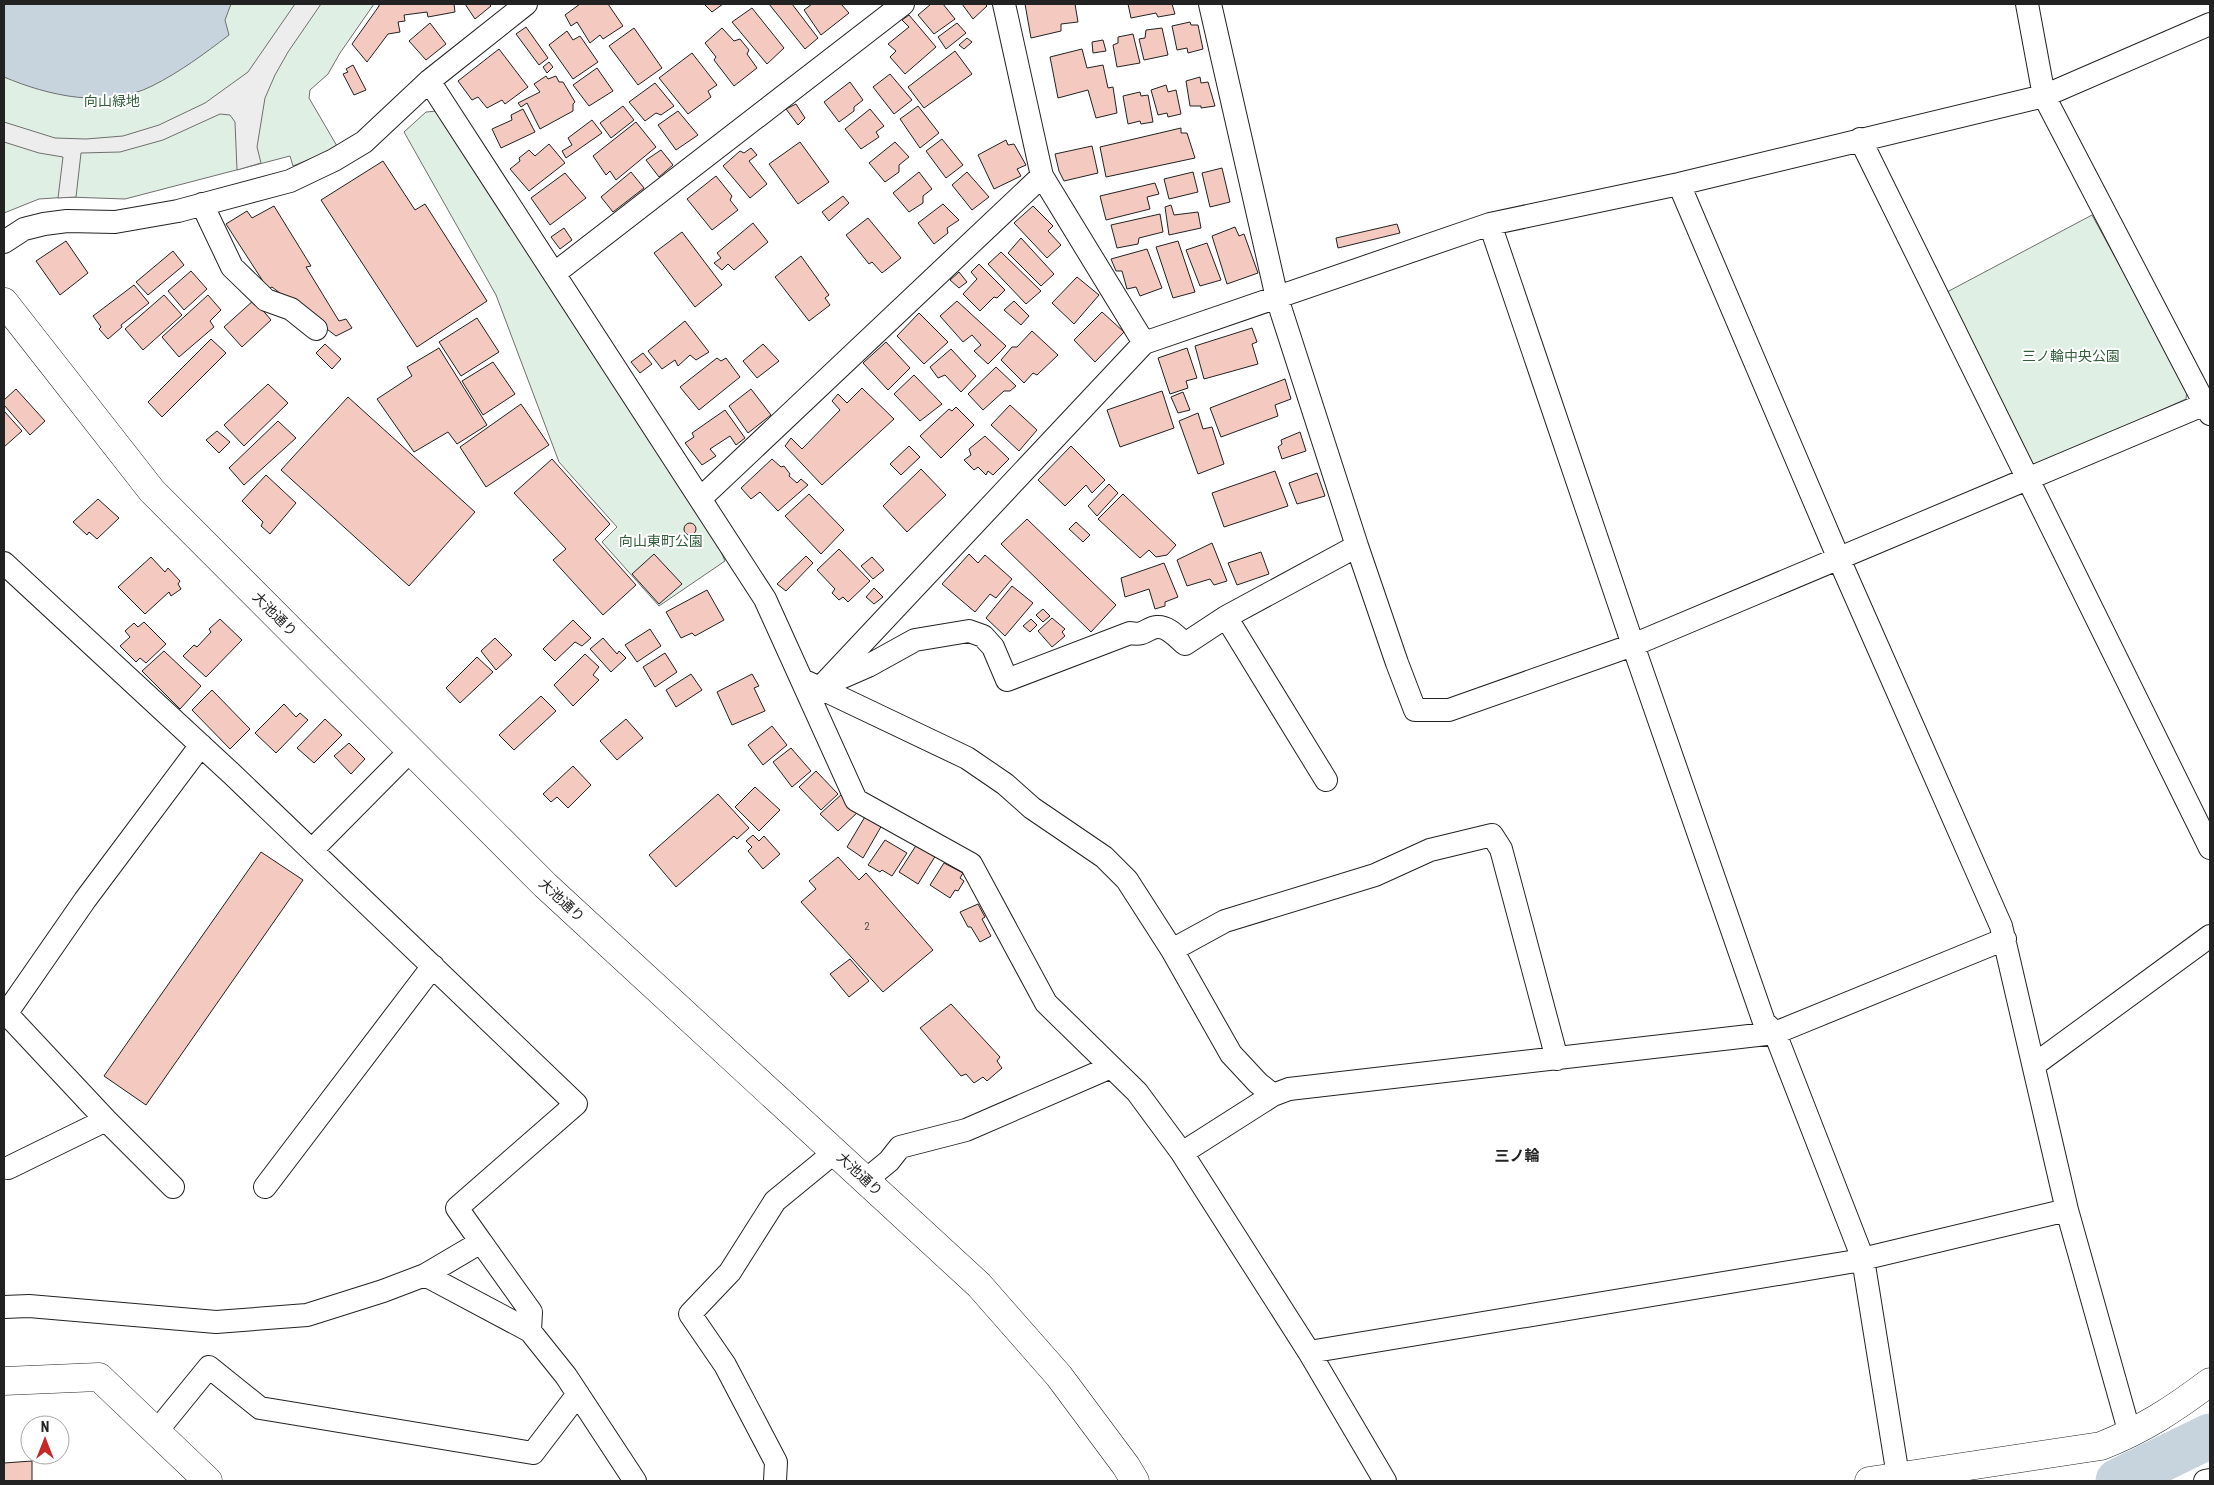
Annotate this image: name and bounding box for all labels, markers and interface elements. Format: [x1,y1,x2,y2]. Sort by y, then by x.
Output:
park label: 向山緑地 [84,93,140,109]
park label: 三ノ輪中央公園 [2022,348,2120,364]
park label: 向山東町公園 [619,533,703,549]
street label: 大池通り [250,589,300,639]
street label: 大池通り [536,875,588,925]
house number: 2 [864,920,870,933]
district label: 三ノ輪 [1494,1147,1540,1165]
street label: 大池通り [834,1149,886,1199]
north arrow [20,1415,70,1465]
text: N [41,1419,49,1435]

